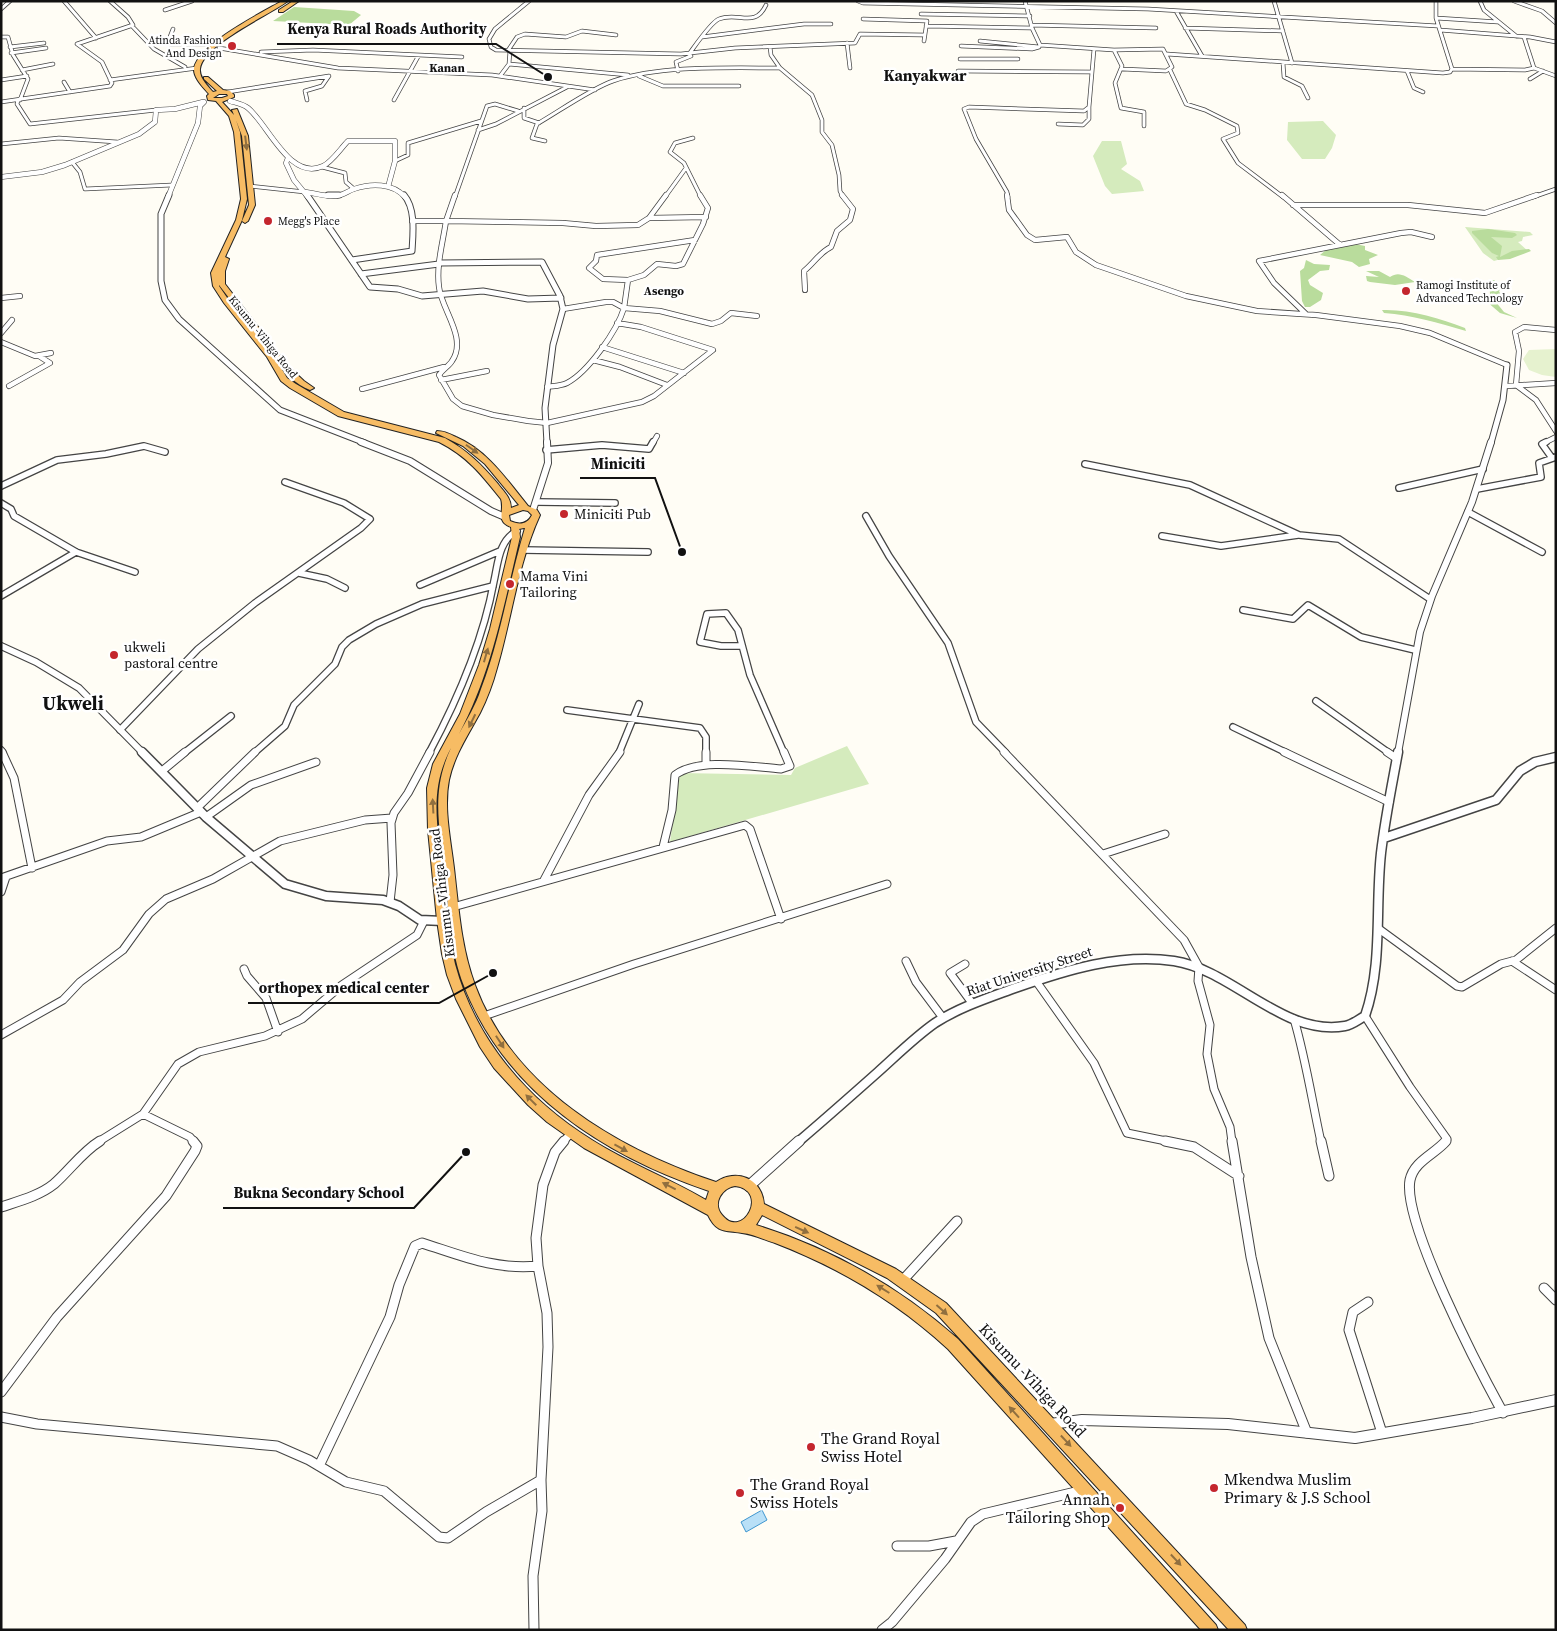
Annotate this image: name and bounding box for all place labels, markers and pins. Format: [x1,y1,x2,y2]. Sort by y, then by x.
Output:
callout: Kenya Rural Roads Authority [277,14,496,44]
place label: Atinda Fashion And Design [148,33,222,61]
marker: Atinda Fashion And Design [226,40,238,52]
place label: Megg's Place [278,214,340,229]
marker: Megg's Place [262,215,274,227]
place label: Ramogi Institute of Advanced Technology [1416,278,1523,306]
marker: Ramogi Institute of Advanced Technology [1400,285,1412,297]
callout: Miniciti [580,448,655,478]
place label: Miniciti Pub [574,504,651,524]
marker: Miniciti Pub [558,508,570,520]
place label: Mama Vini Tailoring [520,566,588,602]
marker: Mama Vini Tailoring [504,578,516,590]
place label: ukweli pastoral centre [124,637,218,673]
marker: ukweli pastoral centre [108,649,120,661]
callout: orthopex medical center [248,973,439,1003]
callout: Bukna Secondary School [223,1178,414,1208]
place label: The Grand Royal Swiss Hotel [821,1427,940,1467]
marker: The Grand Royal Swiss Hotel [805,1441,817,1453]
place label: Mkendwa Muslim Primary & J.S School [1224,1468,1371,1508]
place label: The Grand Royal Swiss Hotels [750,1473,869,1513]
marker: Mkendwa Muslim Primary & J.S School [1208,1482,1220,1494]
marker: The Grand Royal Swiss Hotels [734,1487,746,1499]
place label: Annah Tailoring Shop [1006,1488,1110,1528]
marker: Annah Tailoring Shop [1114,1502,1126,1514]

